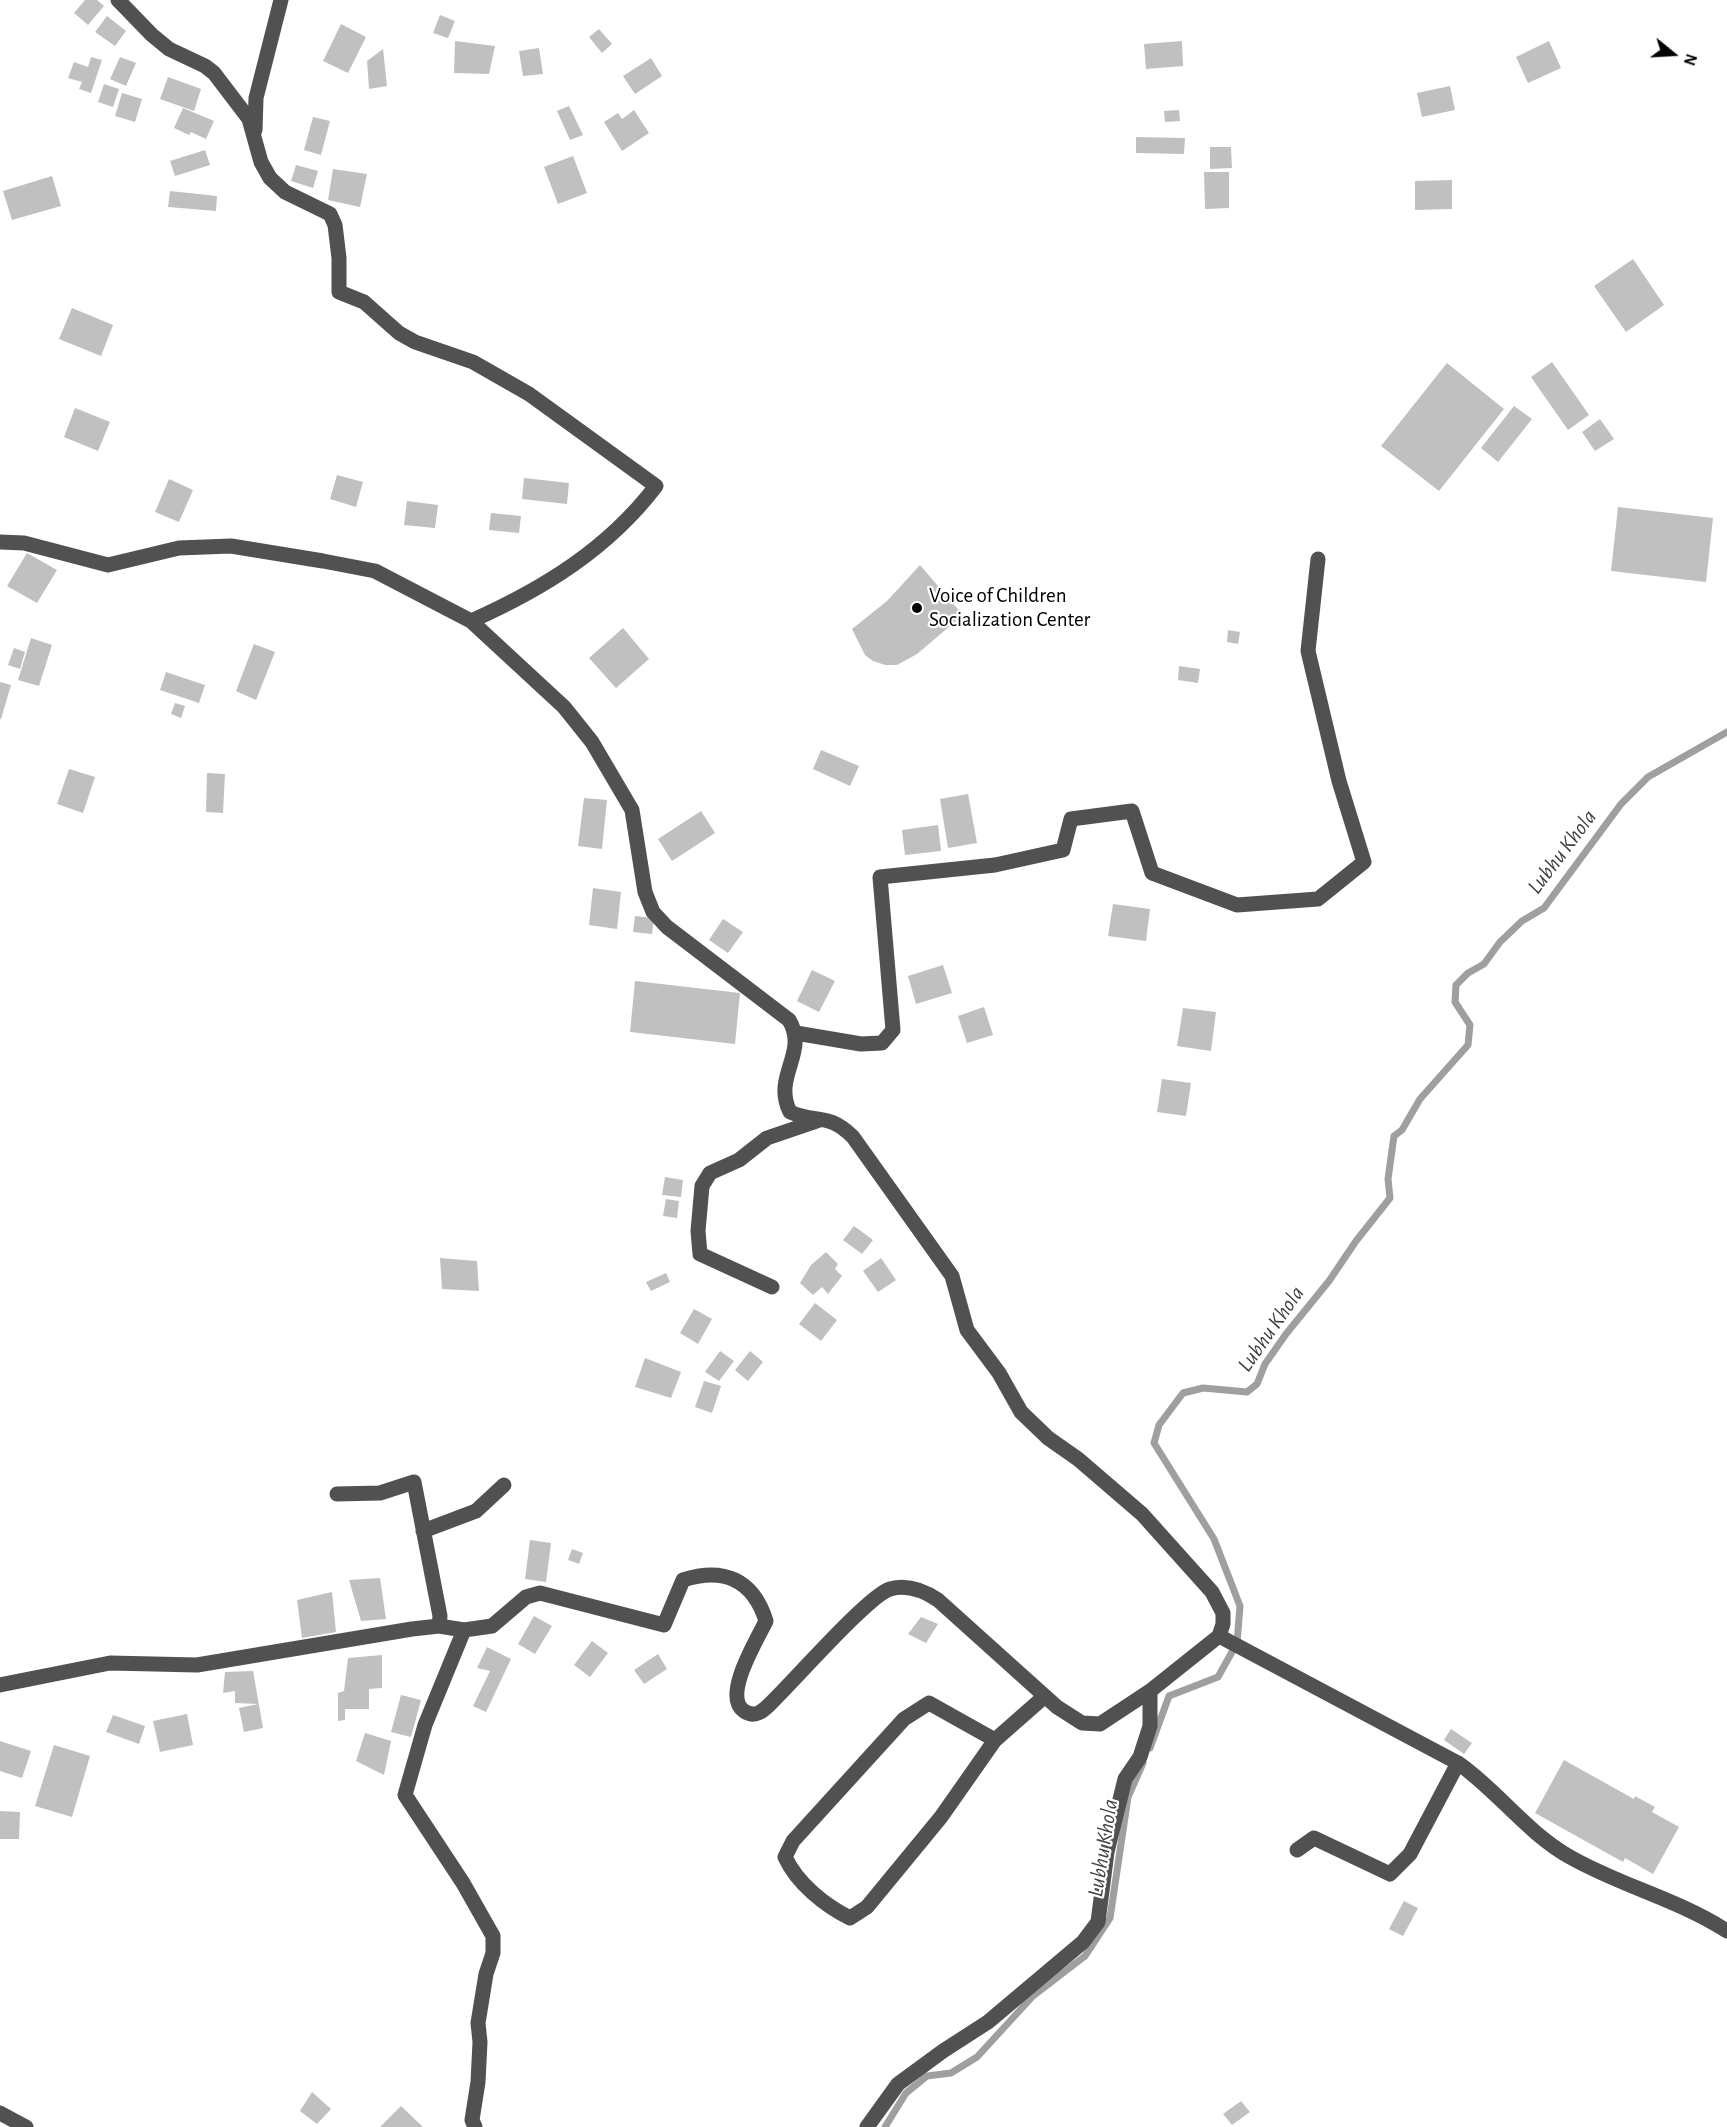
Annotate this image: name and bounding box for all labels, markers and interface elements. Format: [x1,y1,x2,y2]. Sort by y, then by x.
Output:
north arrow [1643,24,1703,84]
text: N [1681,52,1699,67]
place label: Voice of Children Socialization Center [929,583,1090,633]
marker: Voice of Children Socialization Center [910,601,924,615]
water label: Lubhu Khola [1522,805,1602,899]
water label: Lubhu Khola [1232,1281,1310,1377]
water label: Lubhu Khola [1082,1797,1124,1899]

